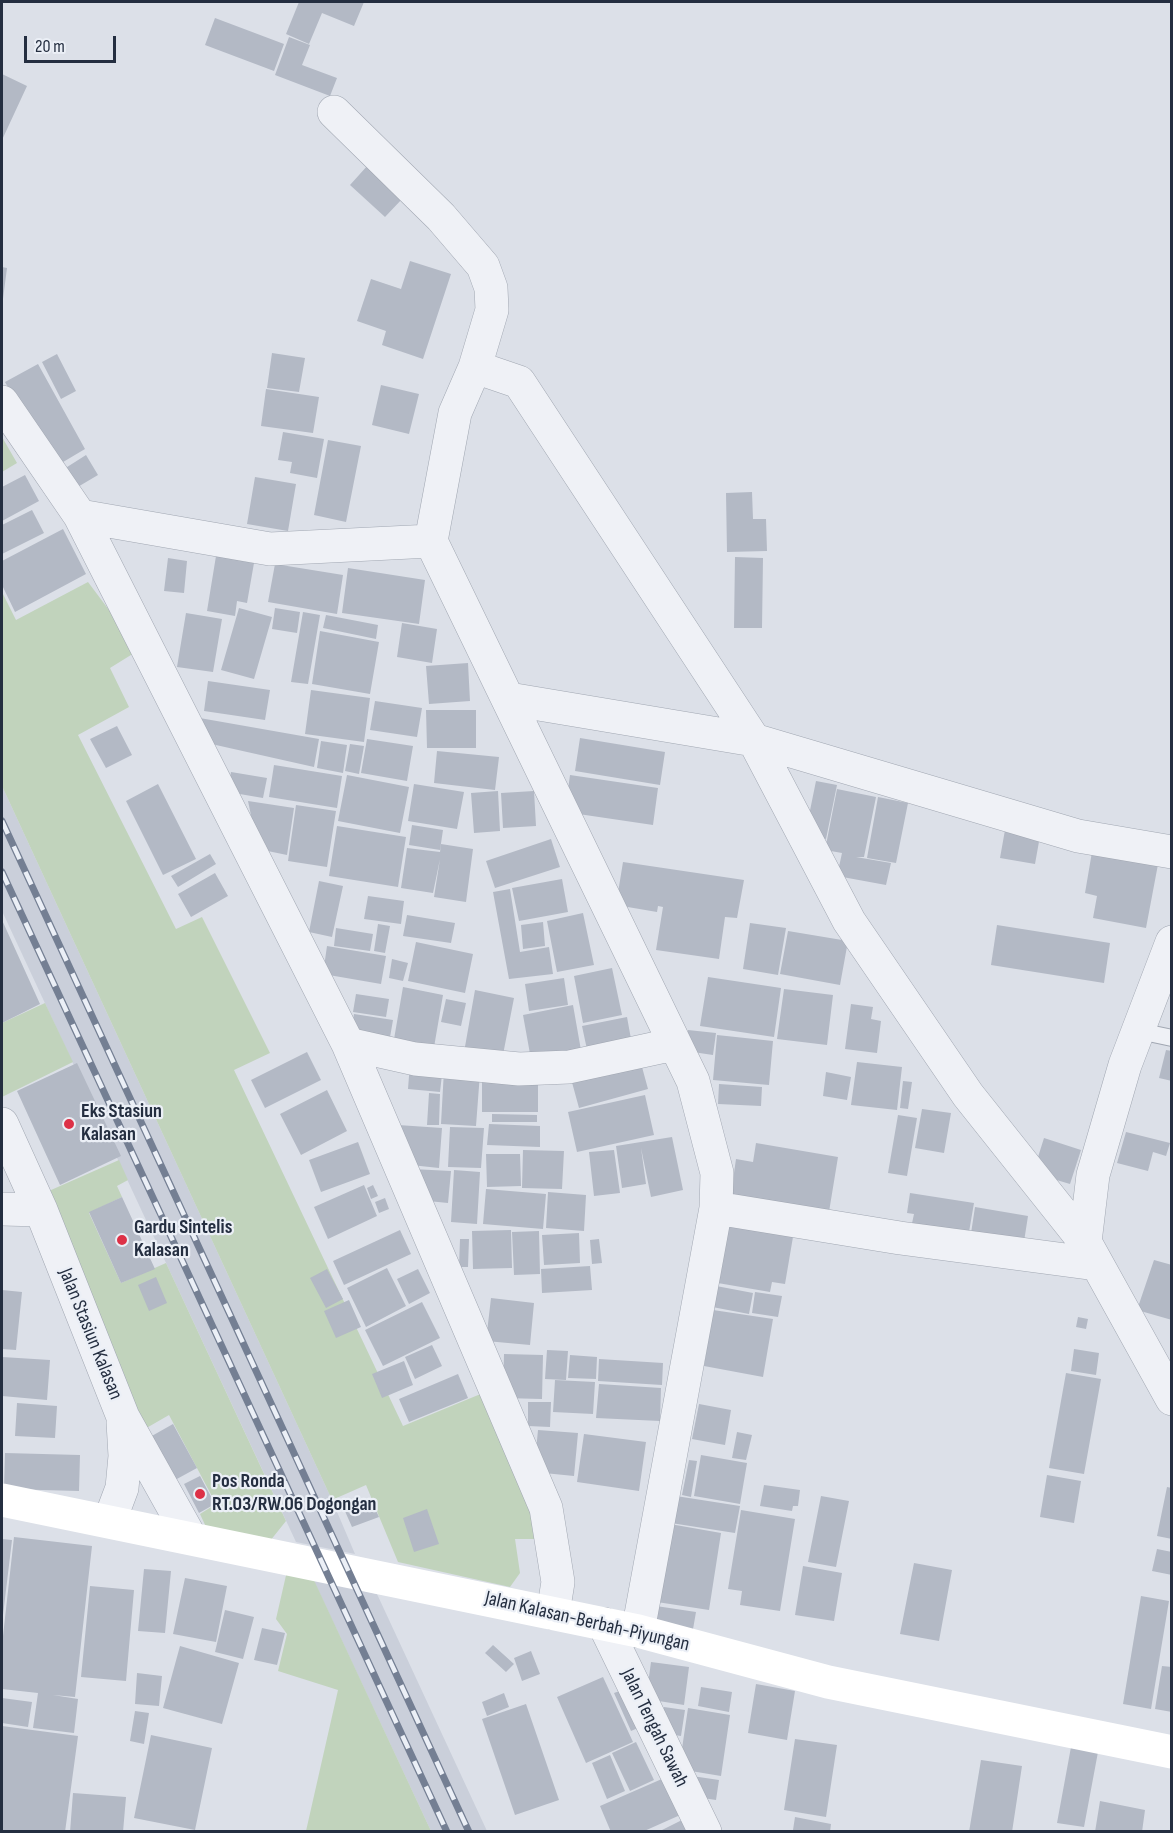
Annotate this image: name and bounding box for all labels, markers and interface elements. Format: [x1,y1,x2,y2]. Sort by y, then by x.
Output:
scale bar [27,24,118,62]
text: 20 m [35,36,65,57]
place label: Eks Stasiun Kalasan [81,1100,162,1147]
marker: Eks Stasiun Kalasan [62,1117,76,1131]
place label: Gardu Sintelis Kalasan [134,1216,232,1263]
marker: Gardu Sintelis Kalasan [115,1233,129,1247]
street label: Jalan Stasiun Kalasan [53,1265,127,1403]
place label: Pos Ronda RT.03/RW.06 Dogongan [212,1470,376,1517]
marker: Pos Ronda RT.03/RW.06 Dogongan [193,1487,207,1501]
street label: Jalan Kalasan-Berbah-Piyungan [482,1587,692,1657]
street label: Jalan Tengah Sawah [615,1665,693,1791]

